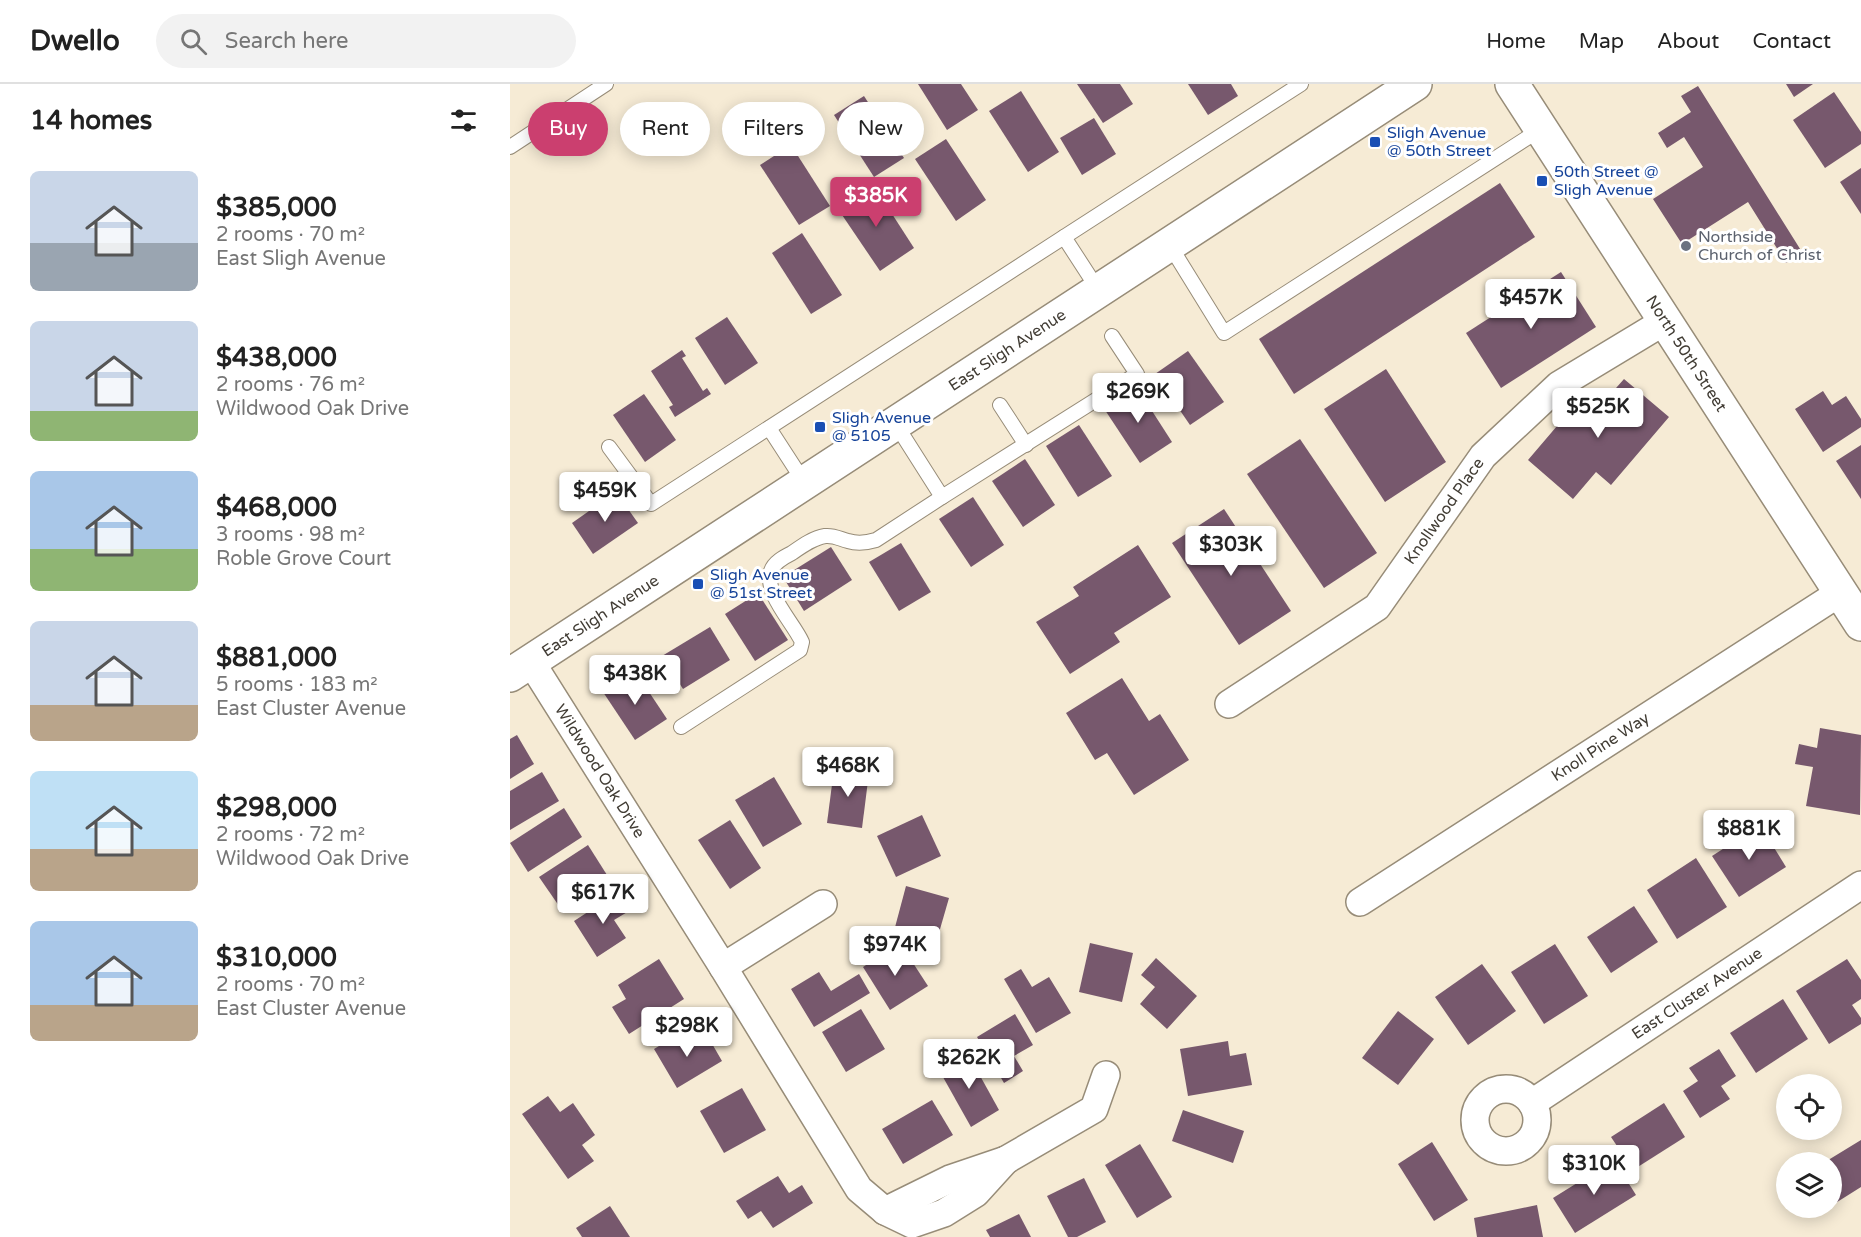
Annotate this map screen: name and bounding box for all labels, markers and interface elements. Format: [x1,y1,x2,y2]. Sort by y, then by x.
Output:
search box [156,14,576,68]
text: Dwello [30,24,120,58]
icon: search [177,25,210,58]
text: Search here [225,28,349,54]
text: Home [1486,29,1546,54]
text: Map [1579,29,1624,54]
text: About [1657,29,1719,54]
text: Contact [1752,29,1831,54]
chip: Buy [528,102,608,156]
chip: Rent [620,102,710,156]
chip: Filters [722,102,825,156]
chip: New [837,102,924,156]
icon: filters [447,104,480,137]
text: 14 homes [30,105,152,136]
place label: Sligh Avenue @ 50th Street [1387,123,1491,161]
marker: Sligh Avenue @ 50th Street [1368,135,1382,149]
place label: 50th Street @ Sligh Avenue [1554,162,1658,200]
marker: 50th Street @ Sligh Avenue [1535,174,1549,188]
pin: $385K [834,177,918,228]
text: $385K [844,184,908,208]
text: $385,000 [216,192,336,223]
icon: home [78,195,150,267]
text: 2 rooms · 70 m² [216,223,365,247]
place label: Northside Church of Christ [1698,227,1822,265]
marker: Northside Church of Christ [1679,239,1693,253]
text: East Sligh Avenue [216,247,386,271]
pin: $457K [1489,279,1573,330]
text: $457K [1499,286,1563,310]
street label: North 50th Street [1641,292,1731,416]
street label: East Sligh Avenue [945,305,1070,396]
text: $438,000 [216,342,337,373]
icon: home [78,345,150,417]
text: 2 rooms · 76 m² [216,373,365,397]
pin: $269K [1096,373,1180,424]
text: $269K [1106,380,1170,404]
pin: $525K [1556,388,1640,439]
text: $525K [1566,395,1630,419]
text: Wildwood Oak Drive [216,397,409,421]
place label: Sligh Avenue @ 5105 [832,408,931,446]
marker: Sligh Avenue @ 5105 [813,420,827,434]
street label: Knollwood Place [1400,454,1489,568]
pin: $459K [563,472,647,523]
text: $459K [573,479,637,503]
text: $468,000 [216,492,337,523]
icon: home [78,495,150,567]
text: 3 rooms · 98 m² [216,523,365,547]
pin: $303K [1189,526,1273,577]
text: $303K [1199,533,1263,557]
text: Roble Grove Court [216,547,391,571]
place label: Sligh Avenue @ 51st Street [710,565,812,603]
street label: East Sligh Avenue [538,570,663,662]
marker: Sligh Avenue @ 51st Street [691,577,705,591]
text: $881,000 [216,642,337,673]
icon: home [78,645,150,717]
pin: $438K [593,655,677,706]
text: $438K [603,662,667,686]
text: 5 rooms · 183 m² [216,673,378,697]
text: East Cluster Avenue [216,697,406,721]
street label: Wildwood Oak Drive [550,700,649,842]
street label: Knoll Pine Way [1548,708,1654,786]
pin: $468K [806,747,890,798]
text: $468K [816,754,880,778]
text: $298,000 [216,792,337,823]
icon: home [78,795,150,867]
pin: $881K [1707,810,1791,861]
text: $881K [1717,817,1781,841]
text: 2 rooms · 72 m² [216,823,365,847]
text: Wildwood Oak Drive [216,847,409,871]
pin: $617K [561,874,645,925]
text: $617K [571,881,635,905]
pin: $974K [853,926,937,977]
text: $974K [863,933,927,957]
text: $310,000 [216,942,337,973]
street label: East Cluster Avenue [1628,943,1766,1044]
icon: home [78,945,150,1017]
text: 2 rooms · 70 m² [216,973,365,997]
text: East Cluster Avenue [216,997,406,1021]
pin: $298K [645,1007,729,1058]
text: $298K [655,1014,719,1038]
pin: $262K [927,1039,1011,1090]
text: $262K [937,1046,1001,1070]
map controls [1776,1074,1842,1218]
button: locate [1776,1074,1842,1140]
pin: $310K [1552,1145,1636,1196]
text: $310K [1562,1152,1626,1176]
button: layers [1776,1152,1842,1218]

